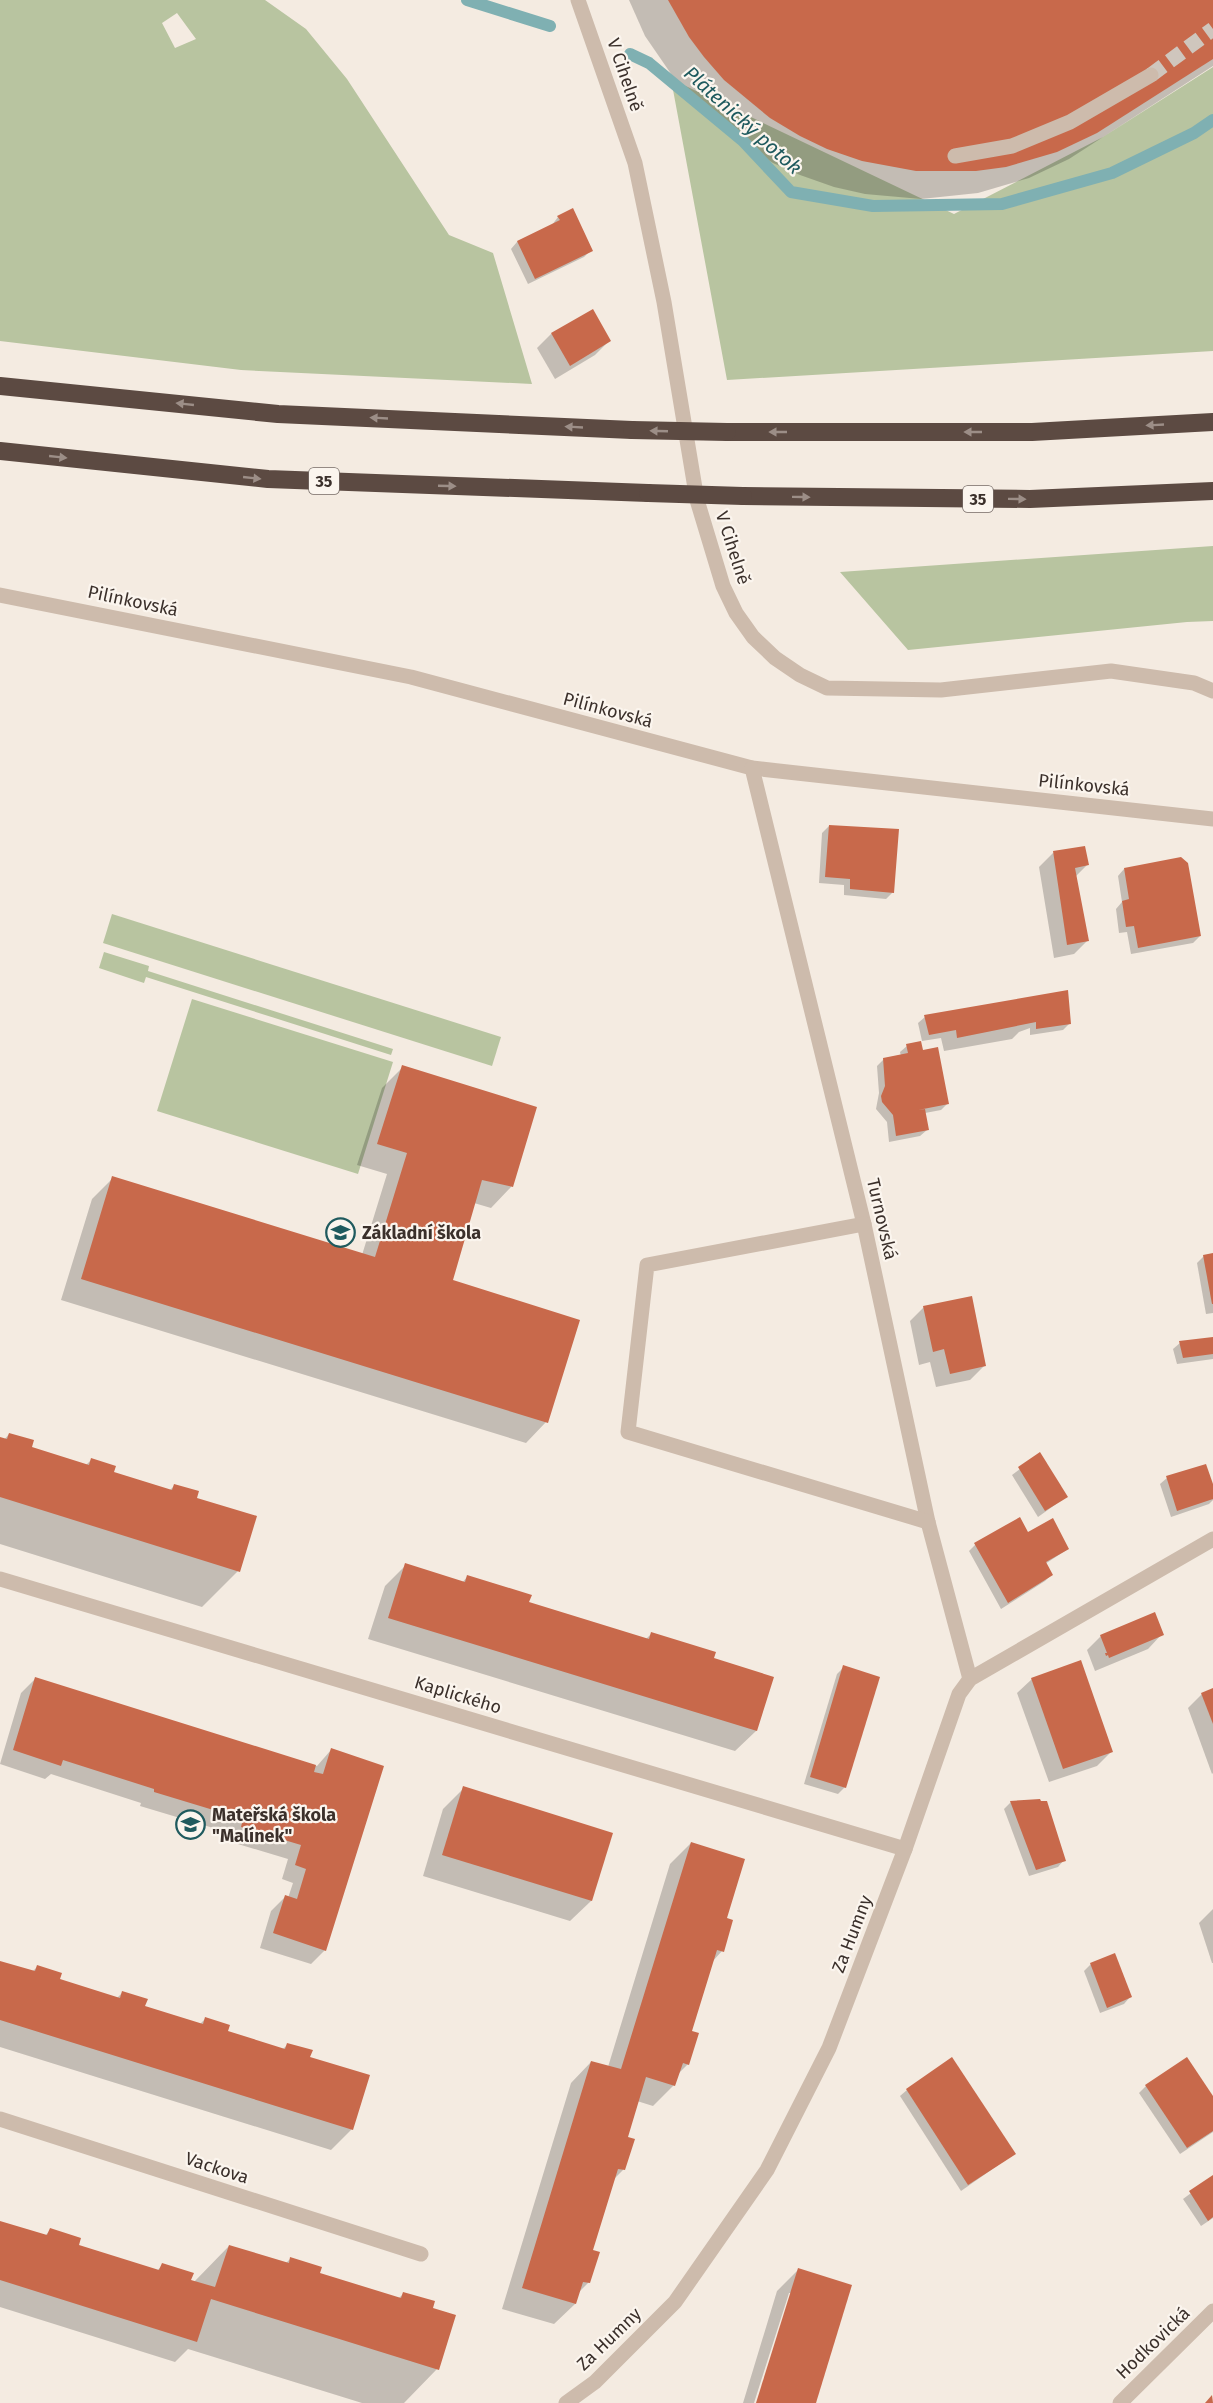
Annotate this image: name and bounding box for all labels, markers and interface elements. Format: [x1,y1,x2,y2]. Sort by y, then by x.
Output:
street label: V Cihelně [602,36,648,114]
water label: Plátenický potok [679,61,807,179]
one-way arrow [175,399,194,409]
one-way arrow [370,414,389,423]
one-way arrow [1145,421,1164,430]
one-way arrow [565,423,584,432]
one-way arrow [649,426,668,435]
one-way arrow [769,427,788,437]
one-way arrow [964,427,983,437]
one-way arrow [49,452,68,462]
road number: 35 [309,468,339,494]
one-way arrow [243,473,262,482]
one-way arrow [437,481,456,491]
road number: 35 [963,486,993,512]
one-way arrow [792,492,811,502]
one-way arrow [1008,494,1027,504]
street label: V Cihelně [711,508,755,588]
street label: Pilínkovská [86,581,180,621]
street label: Pilínkovská [561,687,655,733]
street label: Pilínkovská [1037,769,1131,801]
street label: Turnovská [862,1176,902,1262]
school or university icon: Základní škola [325,1217,357,1249]
place label: Základní škola [362,1222,481,1244]
street label: Kaplického [412,1671,504,1719]
place label: Mateřská škola "Malínek" [212,1804,336,1847]
school or university icon: Mateřská škola "Malínek" [175,1809,207,1841]
street label: Za Humny [827,1892,877,1976]
street label: Vackova [182,2147,252,2189]
street label: Hodkovická [1111,2302,1195,2384]
street label: Za Humny [572,2303,646,2375]

